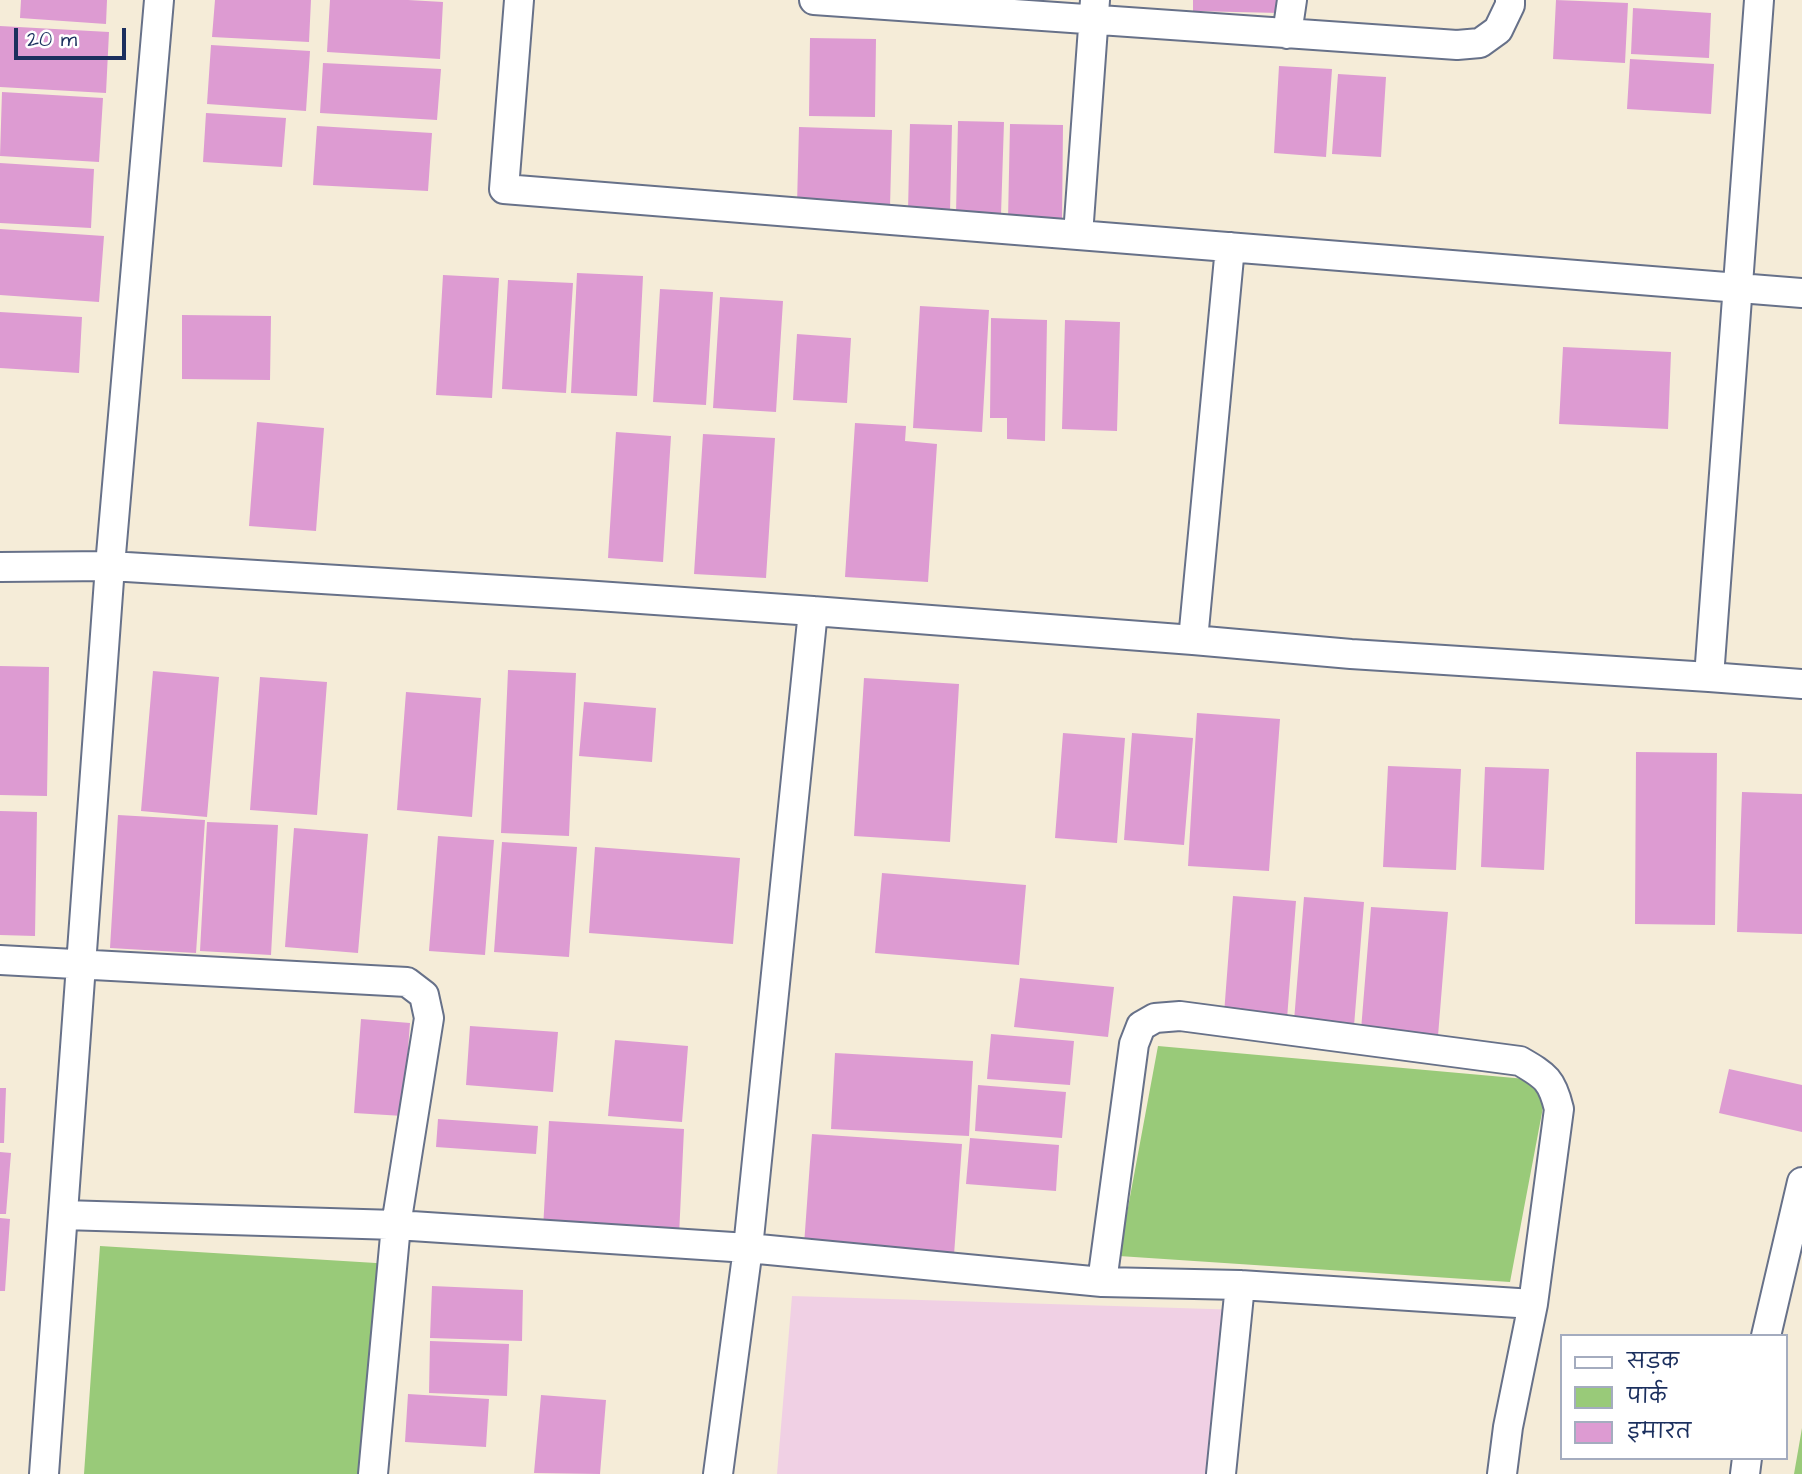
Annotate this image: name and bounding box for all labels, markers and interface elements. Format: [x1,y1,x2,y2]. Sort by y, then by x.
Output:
scale bar [18,14,130,58]
text: 20 m [27,25,77,54]
legend [1560,1334,1788,1460]
text: सड़क [1627,1347,1679,1376]
text: पार्क [1627,1382,1667,1411]
text: इमारत [1627,1417,1691,1446]

